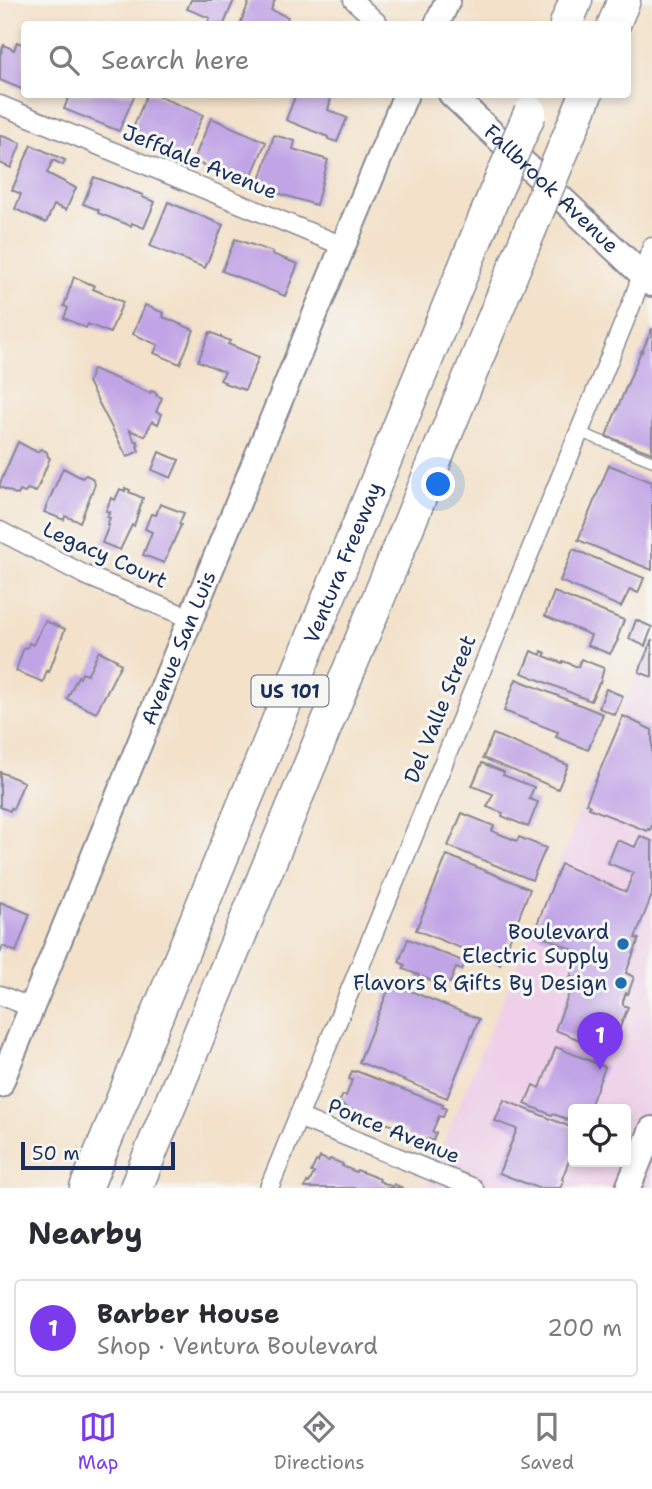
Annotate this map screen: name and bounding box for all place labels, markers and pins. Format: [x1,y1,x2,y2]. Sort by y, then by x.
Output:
place label: Boulevard Electric Supply [462,918,609,970]
marker: Boulevard Electric Supply [615,936,631,952]
place label: Flavors & Gifts By Design [353,969,607,997]
marker: Flavors & Gifts By Design [613,975,629,991]
pin: 1 [577,1012,623,1070]

